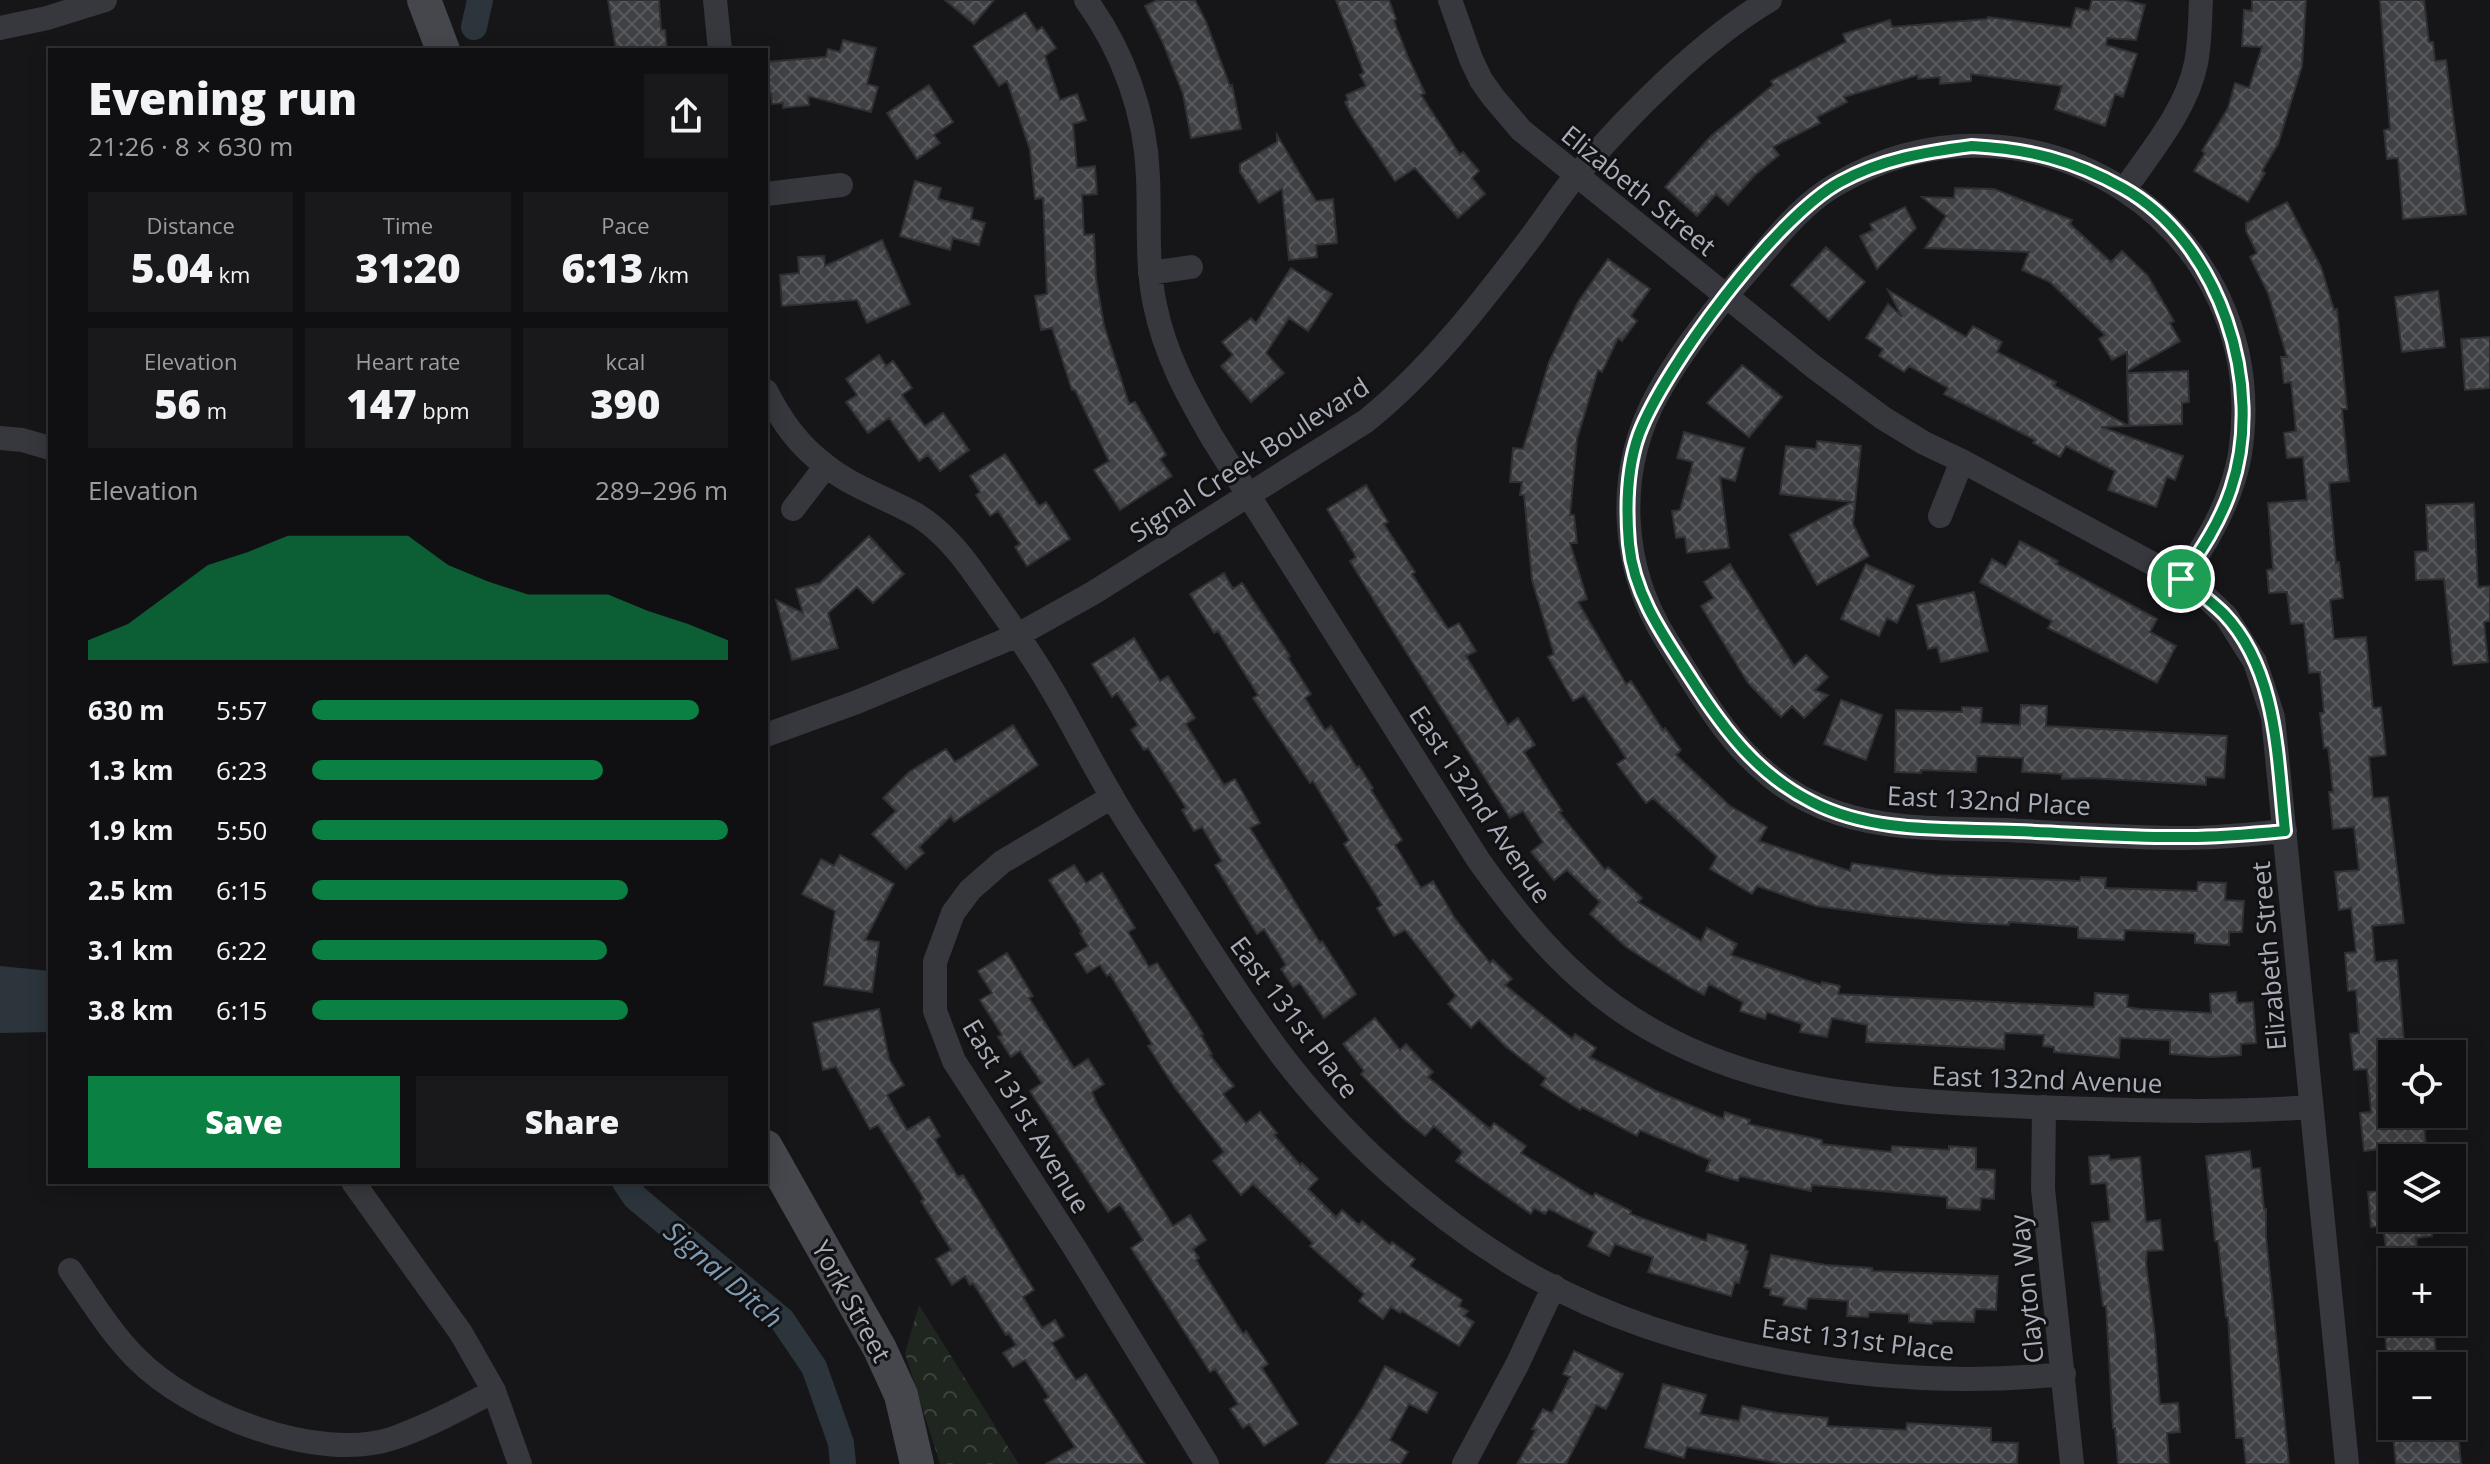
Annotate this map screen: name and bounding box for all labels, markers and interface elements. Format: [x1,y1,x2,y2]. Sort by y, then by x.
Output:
text: Evening run [88,68,357,128]
button: share [644,74,728,158]
street label: Elizabeth Street [1554,116,1724,264]
text: 21:26 · 8 × 630 m [88,128,293,164]
text: Distance [146,210,235,240]
text: Time [383,210,433,240]
text: Pace [601,210,650,240]
text: 5.04 [131,240,213,295]
text: 31:20 [355,240,461,295]
text: 6:13 [562,240,643,295]
text: km [213,259,250,289]
text: /km [643,259,689,289]
text: Elevation [144,346,237,376]
text: Heart rate [356,346,460,376]
text: kcal [605,346,645,376]
street label: Signal Creek Boulevard [1122,368,1376,550]
text: 56 [154,376,201,431]
text: 147 [346,376,417,431]
text: 390 [590,376,660,431]
text: m [201,395,227,425]
text: bpm [417,395,470,425]
text: Elevation [88,472,198,508]
text: 289–296 m [595,472,728,508]
pin [2147,545,2215,613]
icon: arrive [2159,557,2203,601]
text: 630 m [88,692,165,728]
text: 5:57 [216,692,267,728]
street label: East 132nd Avenue [1401,698,1561,910]
text: 1.3 km [88,752,174,788]
text: 6:23 [216,752,267,788]
street label: East 132nd Place [1886,777,2092,823]
text: 1.9 km [88,812,174,848]
text: 5:50 [216,812,267,848]
street label: Elizabeth Street [2242,860,2294,1052]
text: 2.5 km [88,872,174,908]
text: 6:15 [216,872,267,908]
street label: East 131st Place [1222,929,1368,1105]
text: 3.1 km [88,932,174,968]
text: 6:22 [216,932,267,968]
text: 3.8 km [88,992,174,1028]
text: 6:15 [216,992,267,1028]
street label: East 131st Avenue [955,1012,1099,1220]
map controls [2378,1040,2466,1440]
button: locate [2378,1040,2466,1128]
street label: East 132nd Avenue [1931,1057,2163,1101]
button: Save [88,1076,400,1168]
button: Share [416,1076,728,1168]
button: layers [2378,1144,2466,1232]
water label: Signal Ditch [657,1212,791,1336]
street label: Clayton Way [2000,1212,2052,1365]
street label: York Street [804,1234,900,1368]
button: + [2378,1248,2466,1336]
street label: East 131st Place [1760,1309,1956,1369]
button: − [2378,1352,2466,1440]

